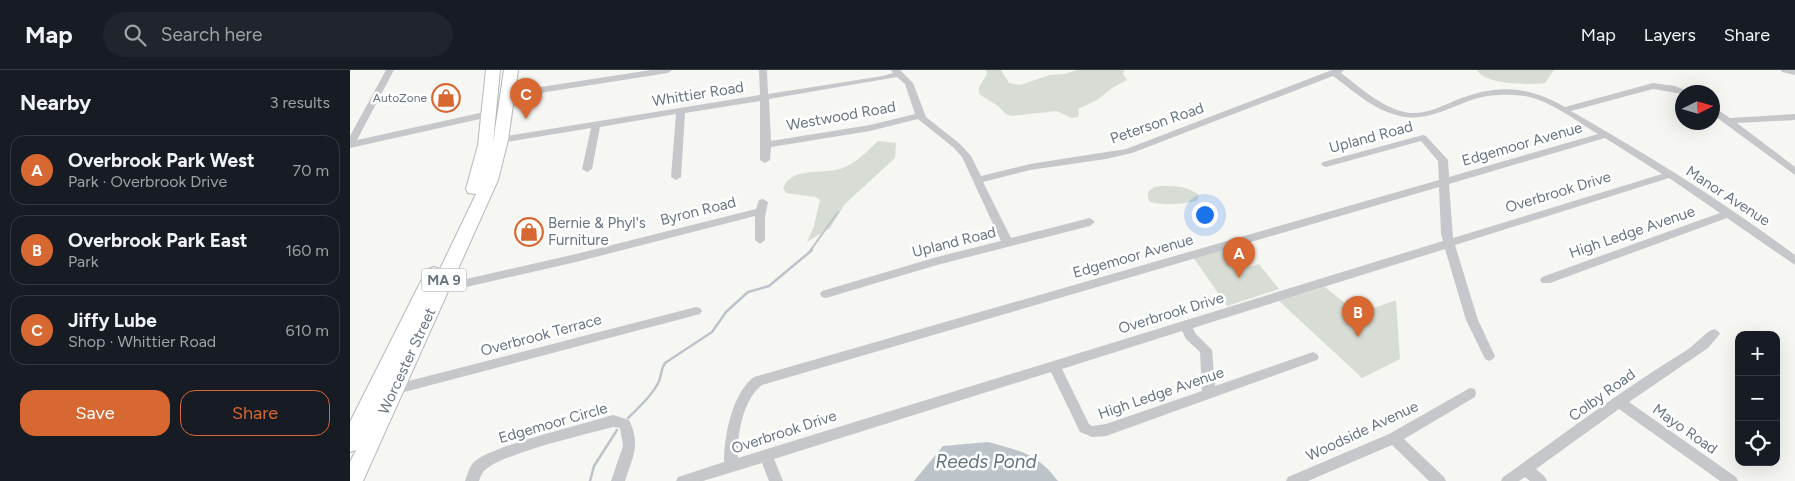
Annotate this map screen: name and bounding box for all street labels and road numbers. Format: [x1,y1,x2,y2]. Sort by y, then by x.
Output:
street label: Whittier Road [651,78,745,110]
street label: Westwood Road [785,98,897,134]
street label: Peterson Road [1108,99,1206,147]
street label: Upland Road [1327,117,1415,157]
street label: Edgemoor Avenue [1460,118,1584,170]
street label: Manor Avenue [1682,162,1774,230]
street label: Overbrook Drive [1503,167,1613,217]
street label: Byron Road [658,193,738,229]
street label: High Ledge Avenue [1567,202,1697,262]
street label: Upland Road [910,223,998,261]
street label: Edgemoor Avenue [1071,230,1195,282]
road number: MA 9 [422,268,466,292]
street label: Overbrook Drive [1116,288,1226,338]
street label: Worcester Street [374,305,440,417]
street label: Overbrook Terrace [479,310,603,360]
street label: High Ledge Avenue [1096,363,1226,423]
street label: Colby Road [1565,365,1639,425]
street label: Woodside Avenue [1303,397,1421,465]
street label: Edgemoor Circle [496,399,610,447]
street label: Mayo Road [1649,400,1721,458]
street label: Overbrook Drive [729,407,839,457]

